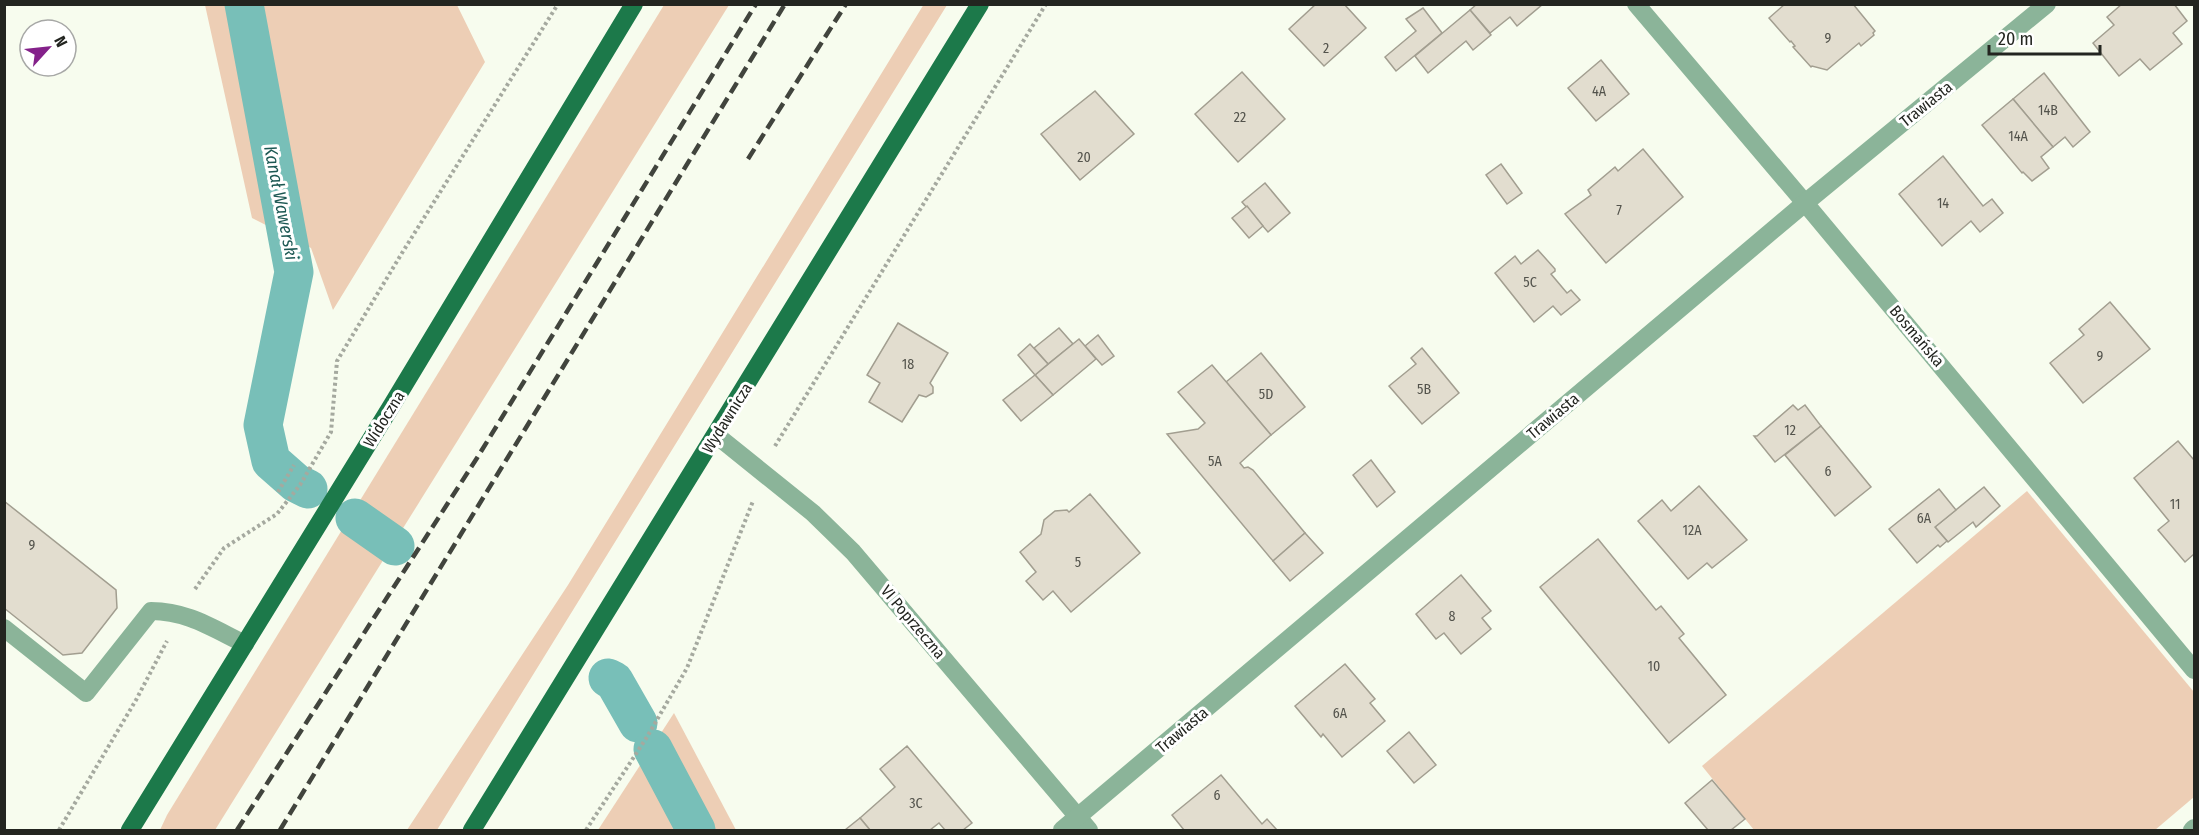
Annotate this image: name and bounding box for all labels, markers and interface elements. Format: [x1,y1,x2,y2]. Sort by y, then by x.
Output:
north arrow [18,18,78,78]
scale bar [1989,18,2100,56]
text: 20 m [1998,28,2033,50]
house number: 9 [1825,30,1832,47]
text: N [50,33,72,50]
house number: 2 [1323,40,1329,57]
street label: Trawiasta [1896,77,1956,131]
house number: 4A [1592,83,1607,100]
house number: 14B [2038,102,2058,119]
house number: 22 [1234,109,1246,126]
house number: 14A [2008,128,2028,145]
water label: Kanał Wawerski [259,144,303,263]
house number: 20 [1077,149,1091,166]
house number: 14 [1937,195,1949,212]
house number: 7 [1616,202,1622,219]
house number: 5C [1523,274,1537,291]
street label: Bosmańska [1886,301,1948,371]
house number: 9 [2097,348,2104,365]
house number: 18 [902,356,914,373]
street label: Wydawnicza [698,379,756,457]
house number: 5B [1417,381,1431,398]
house number: 5D [1259,386,1273,403]
street label: Widoczna [359,387,409,451]
street label: Trawiasta [1523,389,1583,443]
house number: 12 [1784,422,1796,439]
house number: 5A [1208,453,1223,470]
house number: 6 [1825,463,1832,480]
house number: 11 [2170,496,2180,513]
house number: 6A [1917,510,1932,527]
house number: 12A [1683,522,1702,539]
house number: 9 [29,537,36,554]
house number: 5 [1075,554,1081,571]
street label: VI Poprzeczna [877,581,949,663]
house number: 8 [1449,608,1456,625]
house number: 10 [1648,658,1660,675]
street label: Trawiasta [1152,703,1212,757]
house number: 6A [1333,705,1348,722]
house number: 6 [1214,787,1221,804]
house number: 3C [909,795,923,812]

